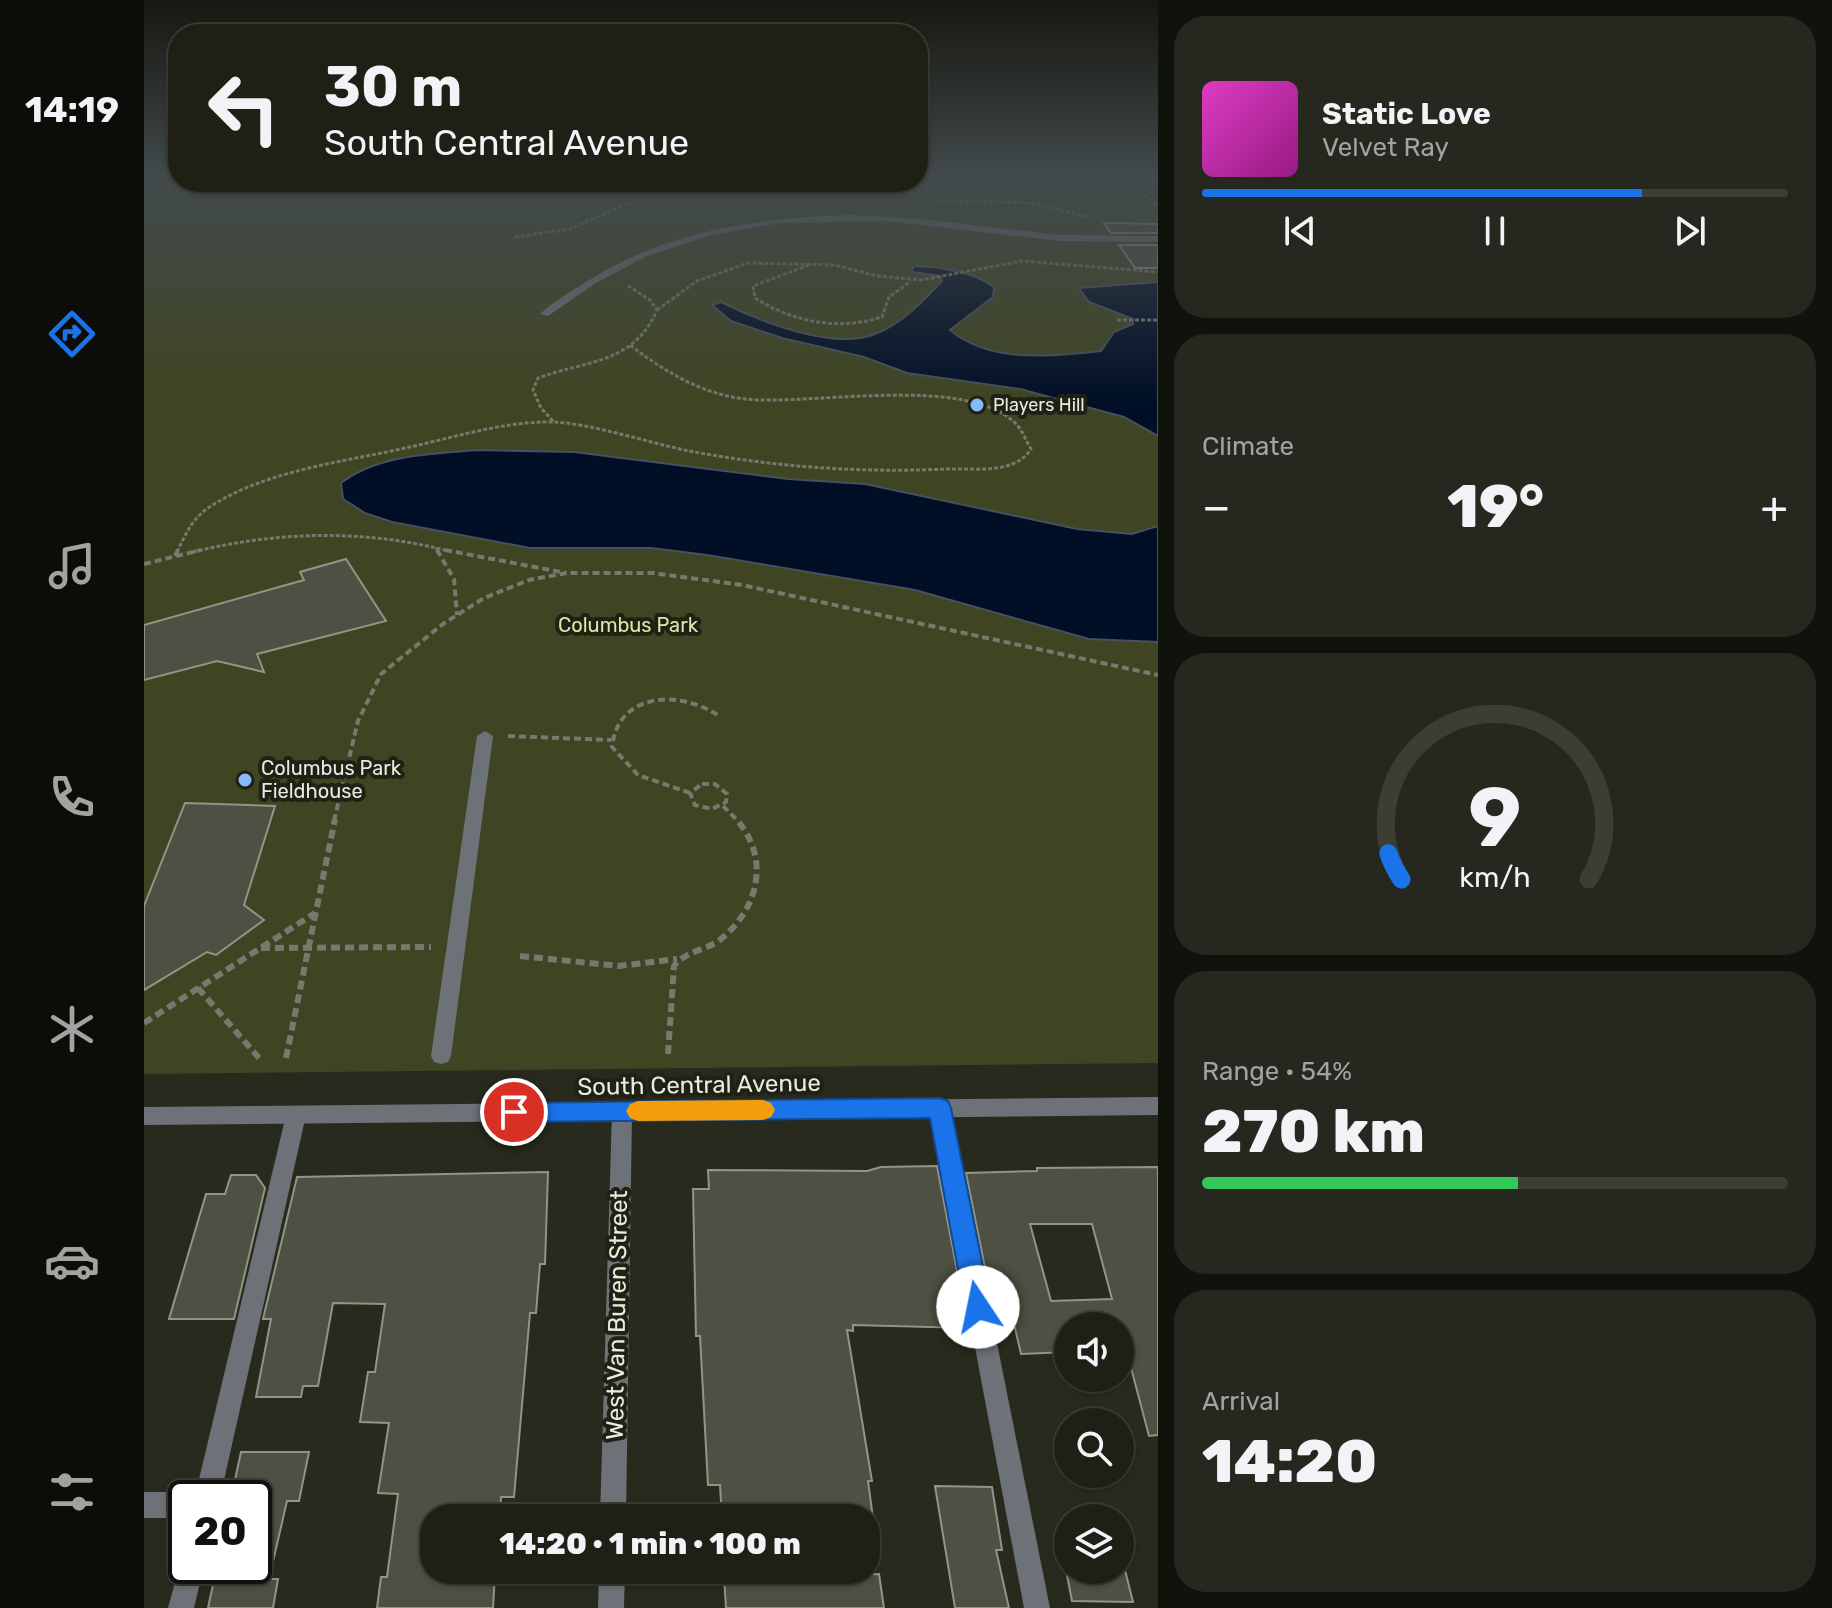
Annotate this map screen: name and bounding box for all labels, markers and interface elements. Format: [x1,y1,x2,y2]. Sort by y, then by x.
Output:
text: 30 m [324,54,462,120]
icon: left [192,56,296,160]
text: 14:19 [25,88,119,131]
text: Static Love [1322,96,1491,132]
text: South Central Avenue [324,121,689,164]
text: Velvet Ray [1322,132,1449,163]
icon: previous [1278,209,1322,253]
icon: pause [1473,209,1517,253]
icon: next [1668,209,1712,253]
icon: directions [44,306,100,362]
place label: Players Hill [993,394,1085,416]
marker: Players Hill [968,396,986,414]
text: Climate [1202,431,1294,462]
text: 19° [1447,471,1544,542]
text: − [1202,481,1231,533]
text: + [1761,481,1788,533]
icon: music [44,538,100,594]
park label: Columbus Park [558,613,699,637]
place label: Columbus Park Fieldhouse [261,756,402,803]
text: 9 [1468,768,1522,867]
icon: phone [44,769,100,825]
marker: Columbus Park Fieldhouse [236,771,254,789]
text: km/h [1459,860,1531,894]
icon: climate [44,1001,100,1057]
text: Range · 54% [1202,1056,1352,1087]
street label: South Central Avenue [577,1069,821,1101]
pin [480,1078,548,1146]
icon: arrive [492,1090,536,1134]
text: 270 km [1202,1096,1425,1167]
street label: West Van Buren Street [601,1190,633,1440]
icon: car [44,1233,100,1289]
position arrow [936,1265,1020,1349]
map controls [1054,1312,1134,1584]
button: sound [1054,1312,1134,1392]
text: Arrival [1202,1386,1280,1417]
button: search [1054,1408,1134,1488]
text: 14:20 [1202,1426,1377,1497]
icon: filters [44,1464,100,1520]
speed limit sign: 20 [168,1480,272,1584]
button: layers [1054,1504,1134,1584]
text: 14:20 · 1 min · 100 m [499,1526,801,1562]

